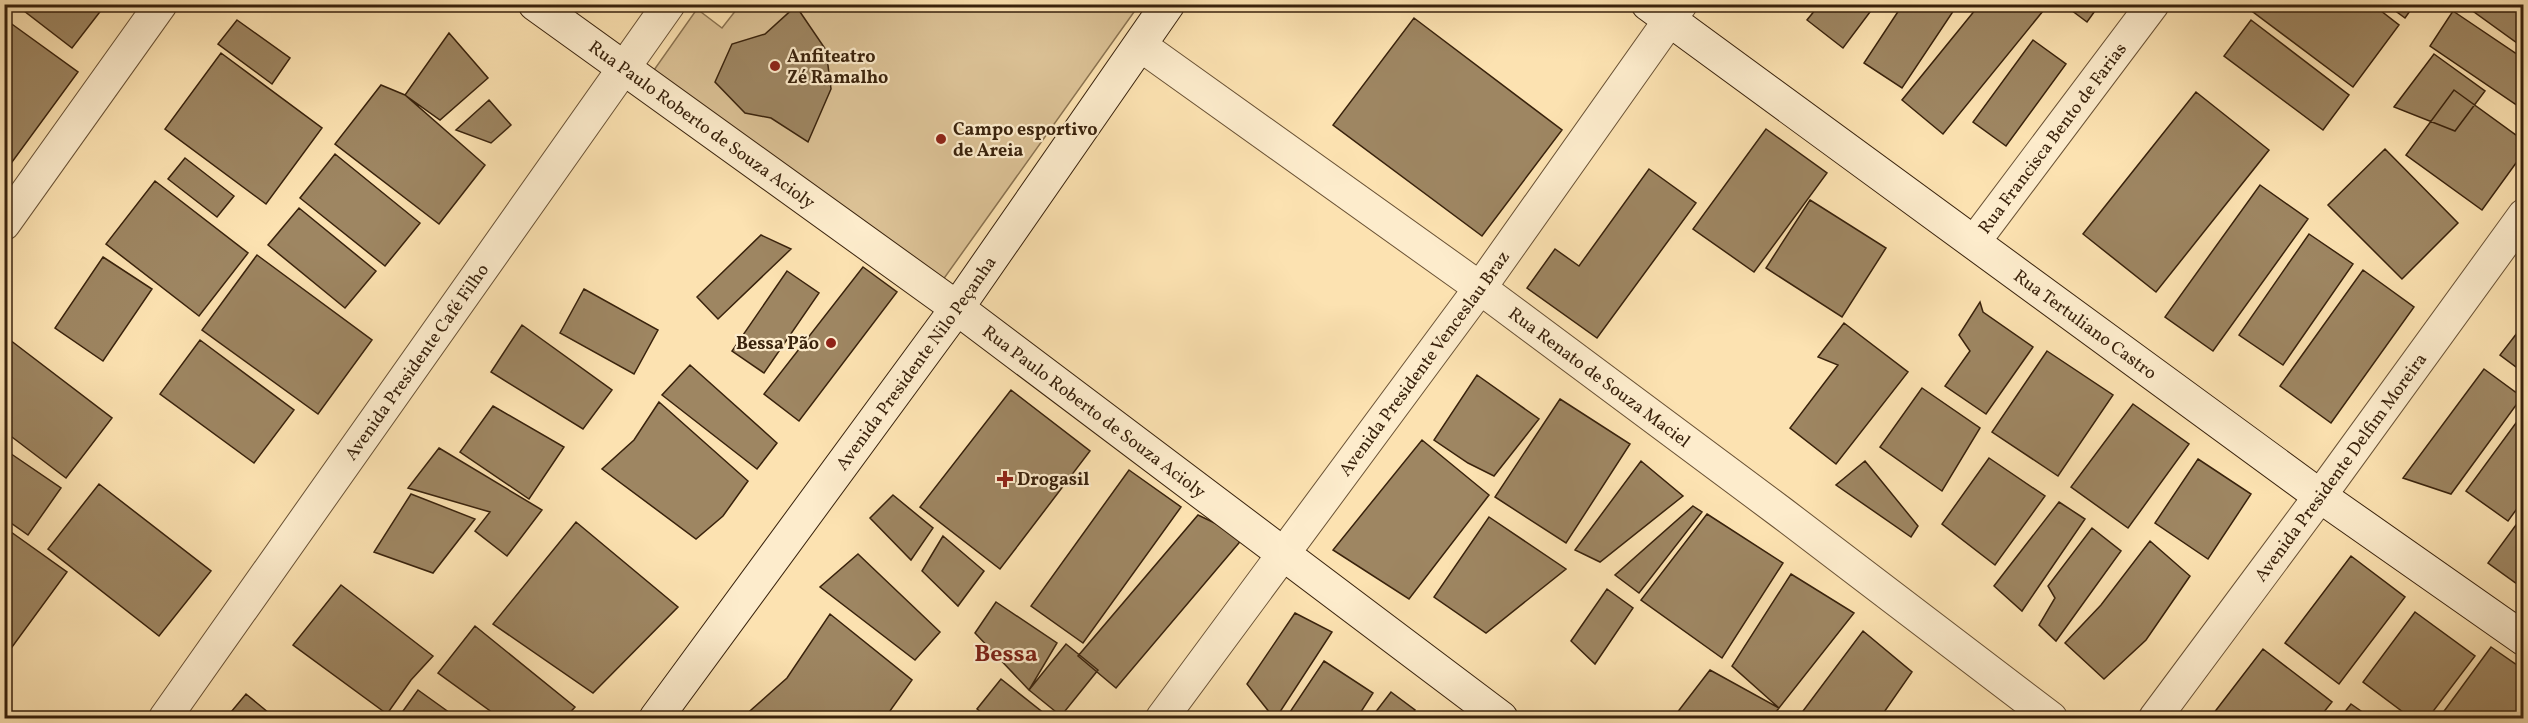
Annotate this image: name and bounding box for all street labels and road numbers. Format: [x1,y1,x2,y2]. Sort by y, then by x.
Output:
street label: Rua Paulo Roberto de Souza Acioly [583,35,820,216]
street label: Rua Francisca Bento de Farias [1973,38,2134,240]
street label: Avenida Presidente Venceslau Braz [1334,246,1516,482]
street label: Avenida Presidente Nilo Peçanha [831,252,1003,476]
street label: Avenida Presidente Café Filho [340,259,496,466]
street label: Rua Tertuliano Castro [2008,265,2161,386]
street label: Rua Renato de Souza Maciel [1503,302,1695,454]
street label: Rua Paulo Roberto de Souza Acioly [977,320,1210,505]
street label: Avenida Presidente Delfim Moreira [2249,348,2434,587]

